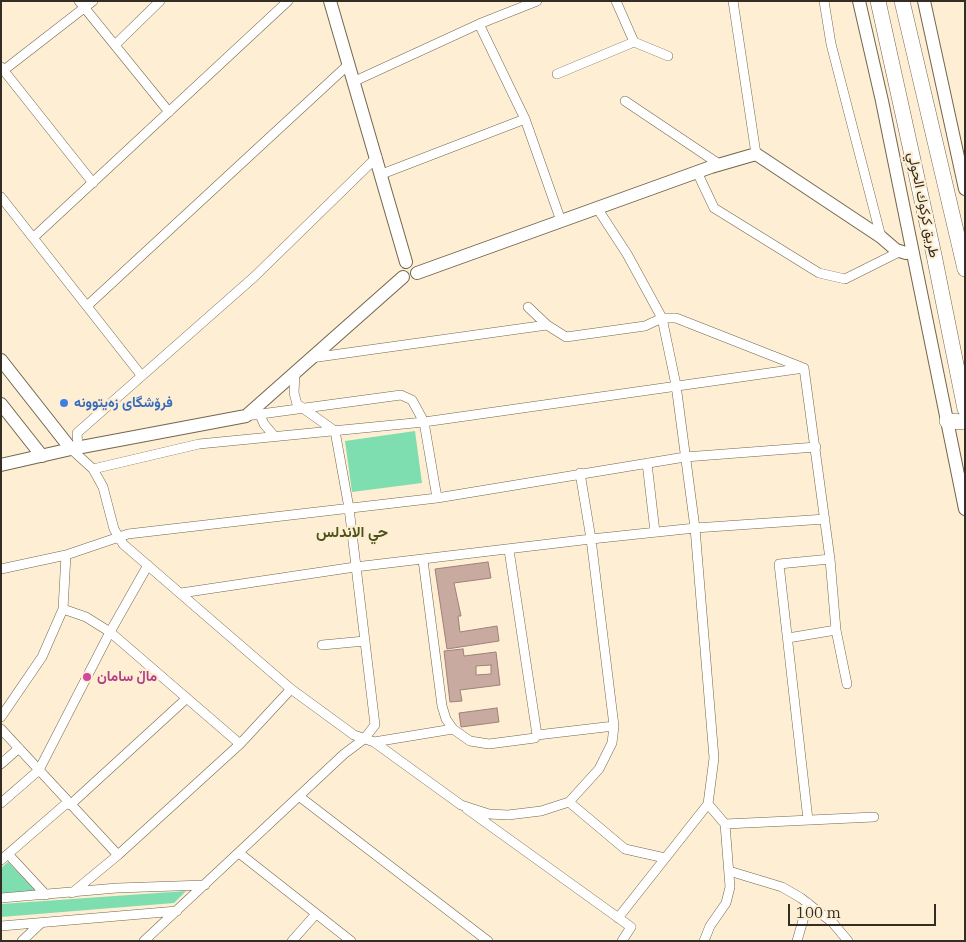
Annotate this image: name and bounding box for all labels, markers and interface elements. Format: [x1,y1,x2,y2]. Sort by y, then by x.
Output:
street label: طريق كركوك الحولي [904,151,942,259]
place label: فرۆشگای زەیتوونە [74,395,173,411]
marker: فرۆشگای زەیتوونە [58,397,70,409]
district label: حي الاندلس [316,524,388,542]
place label: ماڵ سامان [97,669,157,685]
marker: ماڵ سامان [81,671,93,683]
scale bar [791,894,938,926]
text: 100 m [796,903,841,922]

